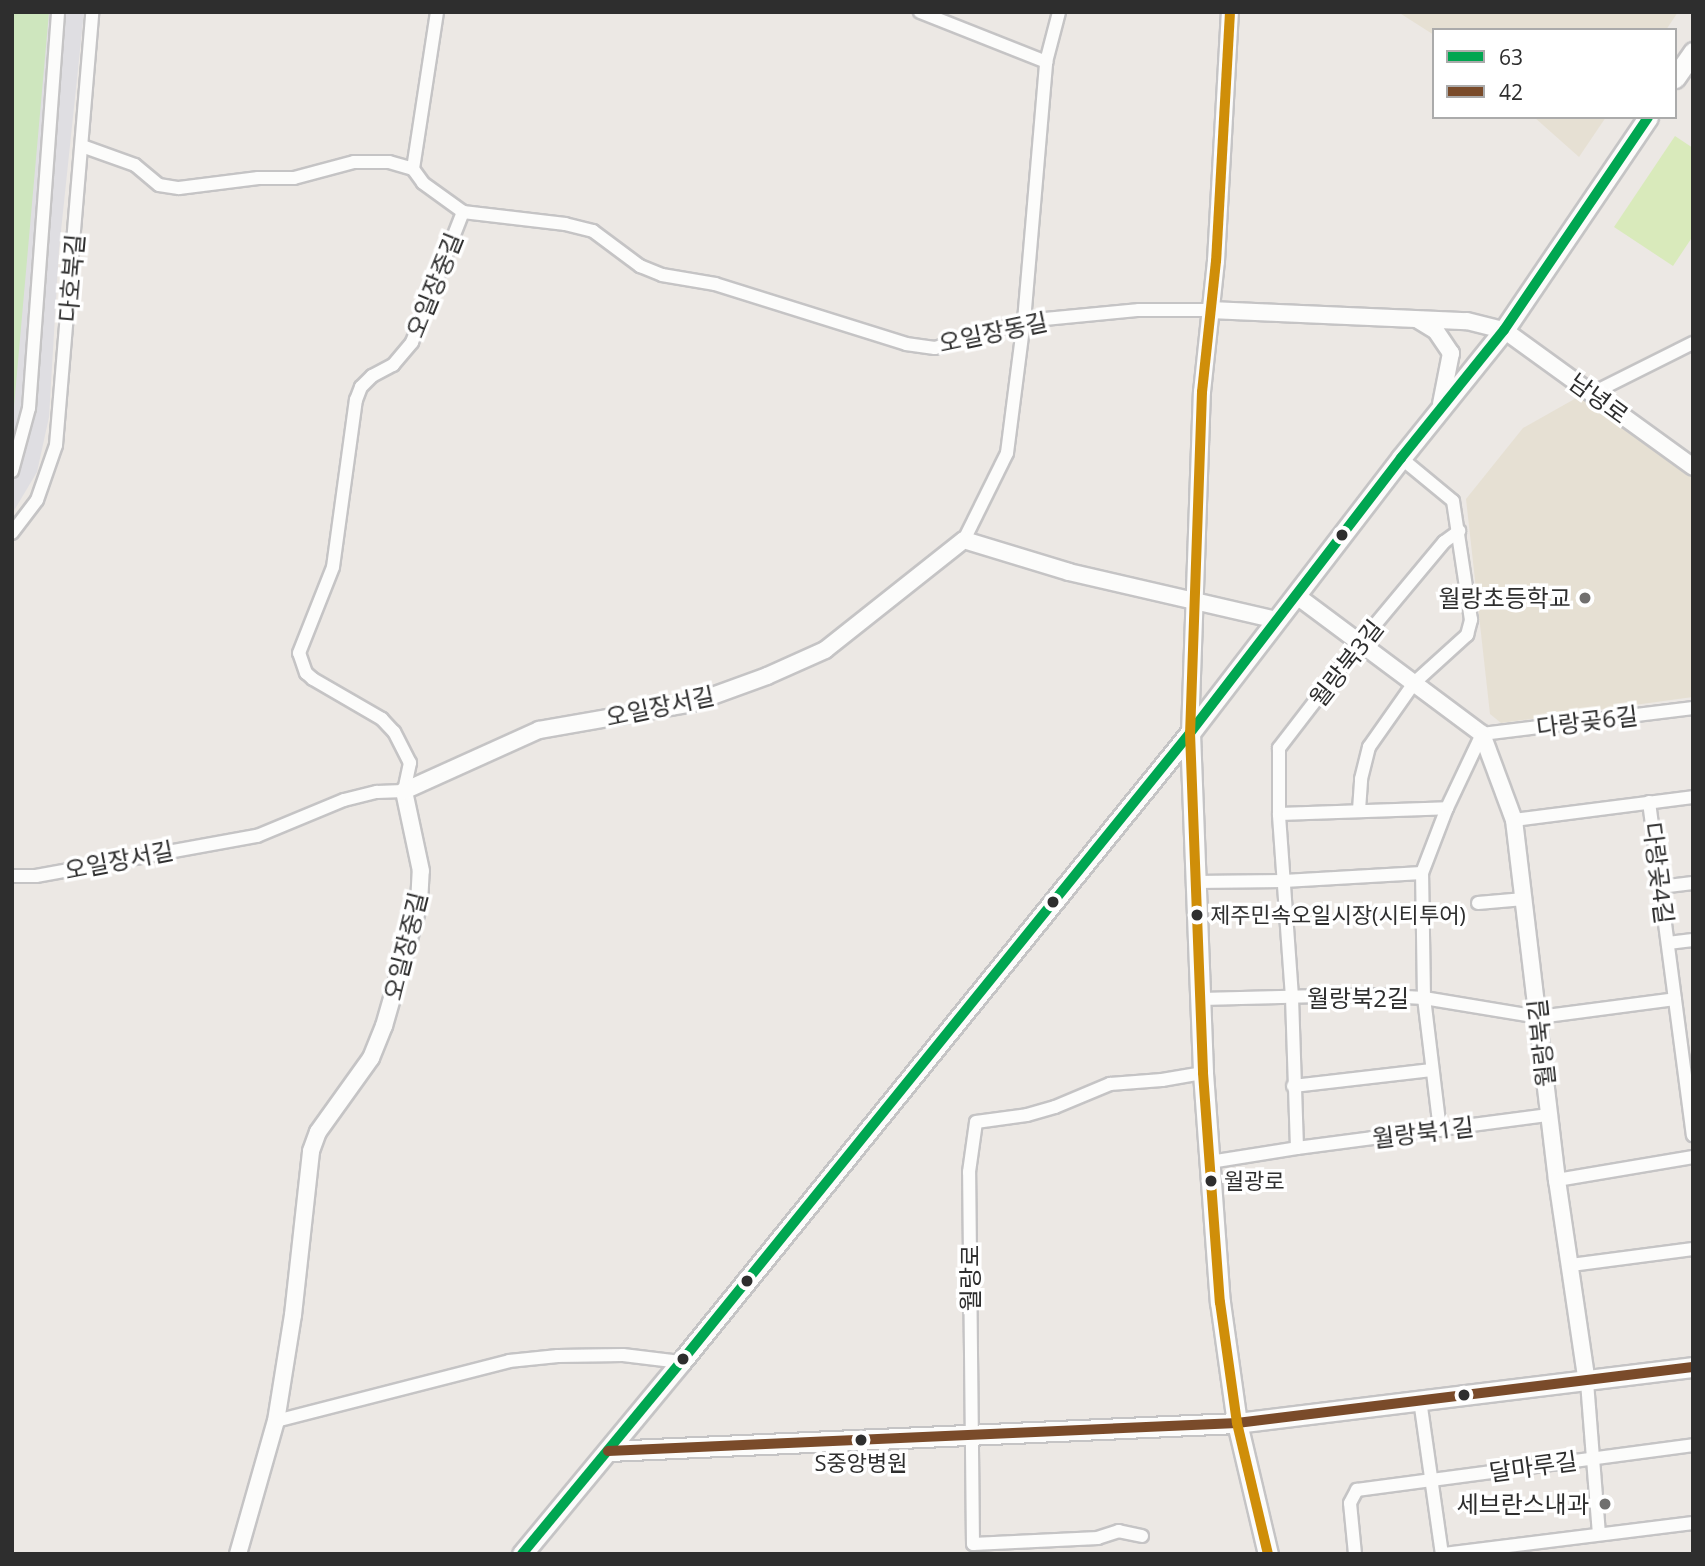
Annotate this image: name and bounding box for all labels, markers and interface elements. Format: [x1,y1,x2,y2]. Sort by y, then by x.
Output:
legend [1432,28,1677,119]
text: 63 [1499,43,1523,71]
text: 42 [1499,78,1523,106]
street label: 오일장중길 [400,228,468,342]
street label: 다호북길 [53,233,89,323]
street label: 오일장동길 [936,306,1050,358]
street label: 남녕로 [1564,367,1634,429]
unlabelled marker [1335,528,1349,542]
place label: 월랑초등학교 [1439,584,1571,612]
marker: 월랑초등학교 [1577,590,1593,606]
street label: 월랑북3길 [1303,614,1389,712]
street label: 오일장서길 [603,680,717,732]
street label: 다랑곶6길 [1535,700,1639,742]
street label: 다랑곶4길 [1638,821,1680,925]
street label: 오일장서길 [62,835,176,885]
street label: 오일장중길 [378,889,432,1003]
unlabelled marker [1046,895,1060,909]
place label: 제주민속오일시장(시티투어) [1210,902,1466,928]
marker: 제주민속오일시장(시티투어) [1190,908,1204,922]
street label: 월랑북2길 [1307,984,1409,1012]
street label: 월랑북길 [1522,998,1560,1088]
street label: 월랑북1길 [1371,1111,1475,1153]
place label: 월광로 [1224,1168,1285,1194]
marker: 월광로 [1204,1174,1218,1188]
street label: 월랑로 [956,1245,984,1311]
unlabelled marker [740,1274,754,1288]
unlabelled marker [676,1352,690,1366]
unlabelled marker [1457,1388,1471,1402]
marker: S중앙병원 [854,1433,868,1447]
street label: 달마루길 [1487,1446,1579,1486]
place label: S중앙병원 [814,1450,908,1476]
place label: 세브란스내과 [1457,1490,1589,1518]
marker: 세브란스내과 [1595,1494,1615,1514]

